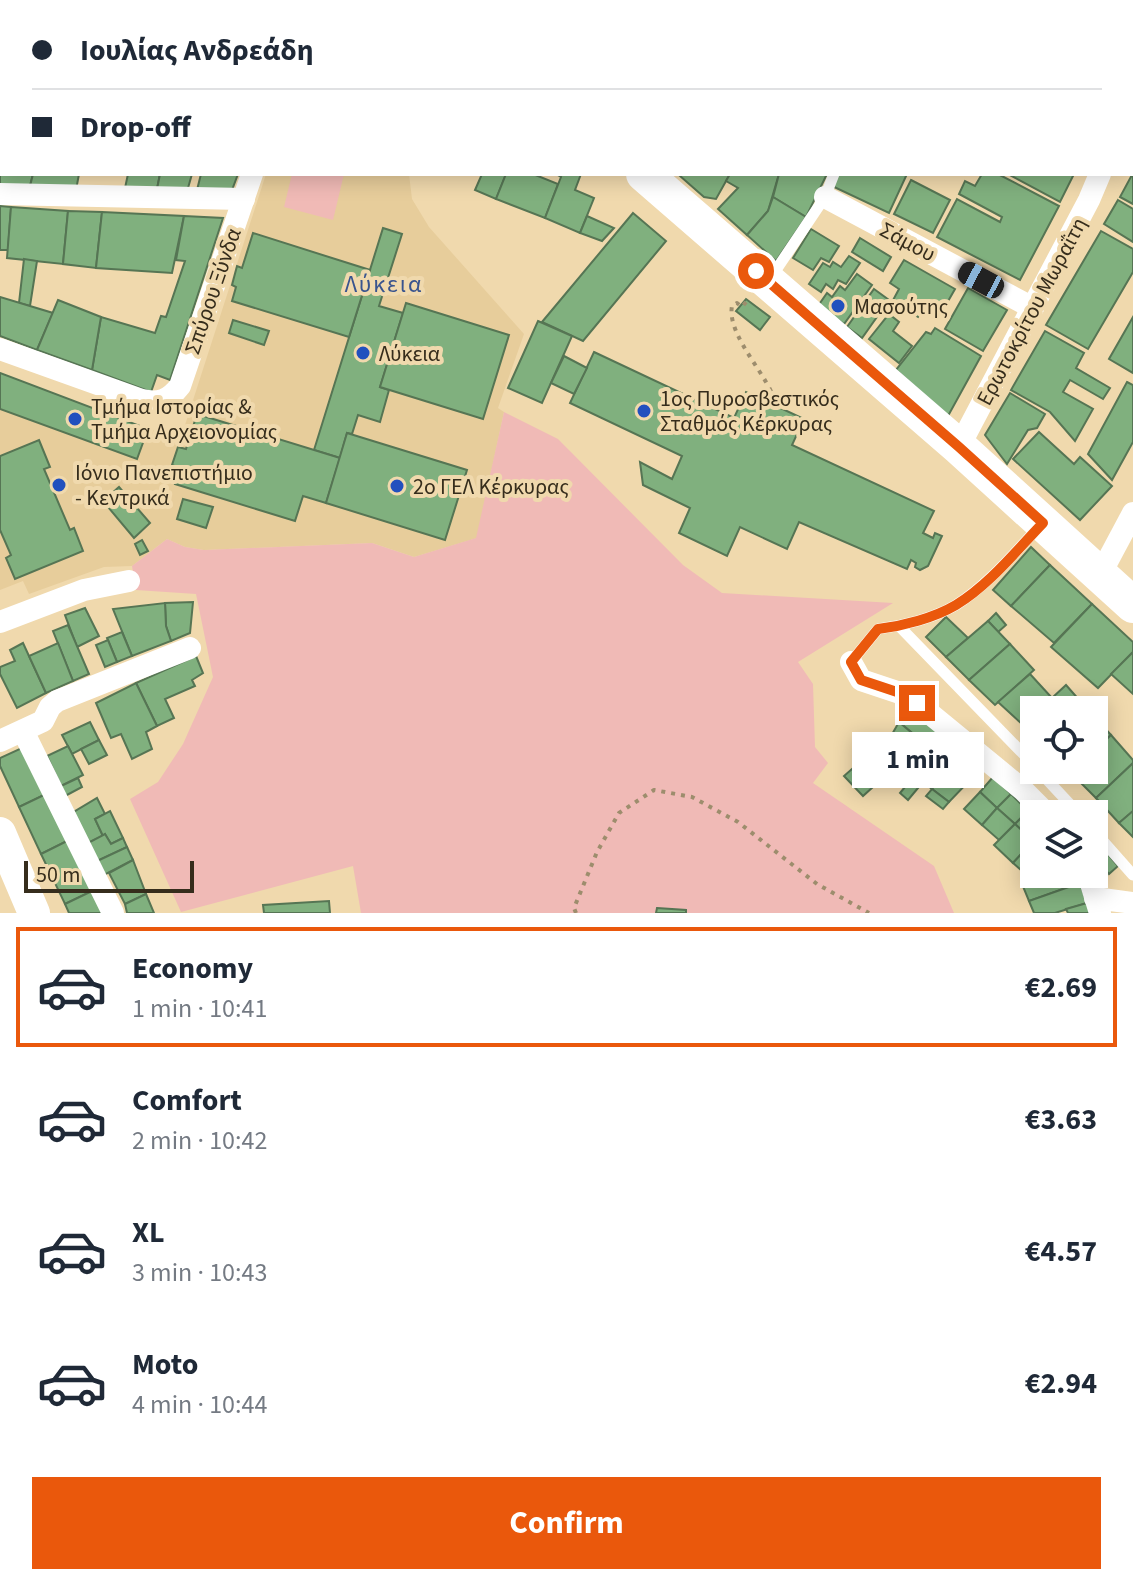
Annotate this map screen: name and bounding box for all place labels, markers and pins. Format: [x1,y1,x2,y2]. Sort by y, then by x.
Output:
place label: Μασούτης [854,291,948,323]
marker: Μασούτης [829,297,847,315]
place label: Λύκεια [379,338,441,370]
marker: Λύκεια [354,344,372,362]
place label: 1ος Πυροσβεστικός Σταθμός Κέρκυρας [660,383,839,440]
place label: Τμήμα Ιστορίας & Τμήμα Αρχειονομίας [91,391,277,448]
marker: 1ος Πυροσβεστικός Σταθμός Κέρκυρας [635,402,653,420]
marker: Τμήμα Ιστορίας & Τμήμα Αρχειονομίας [66,410,84,428]
place label: Ιόνιο Πανεπιστήμιο - Κεντρικά [75,457,253,514]
place label: 2ο ΓΕΛ Κέρκυρας [413,471,569,503]
marker: Ιόνιο Πανεπιστήμιο - Κεντρικά [50,476,68,494]
marker: 2ο ΓΕΛ Κέρκυρας [388,477,406,495]

